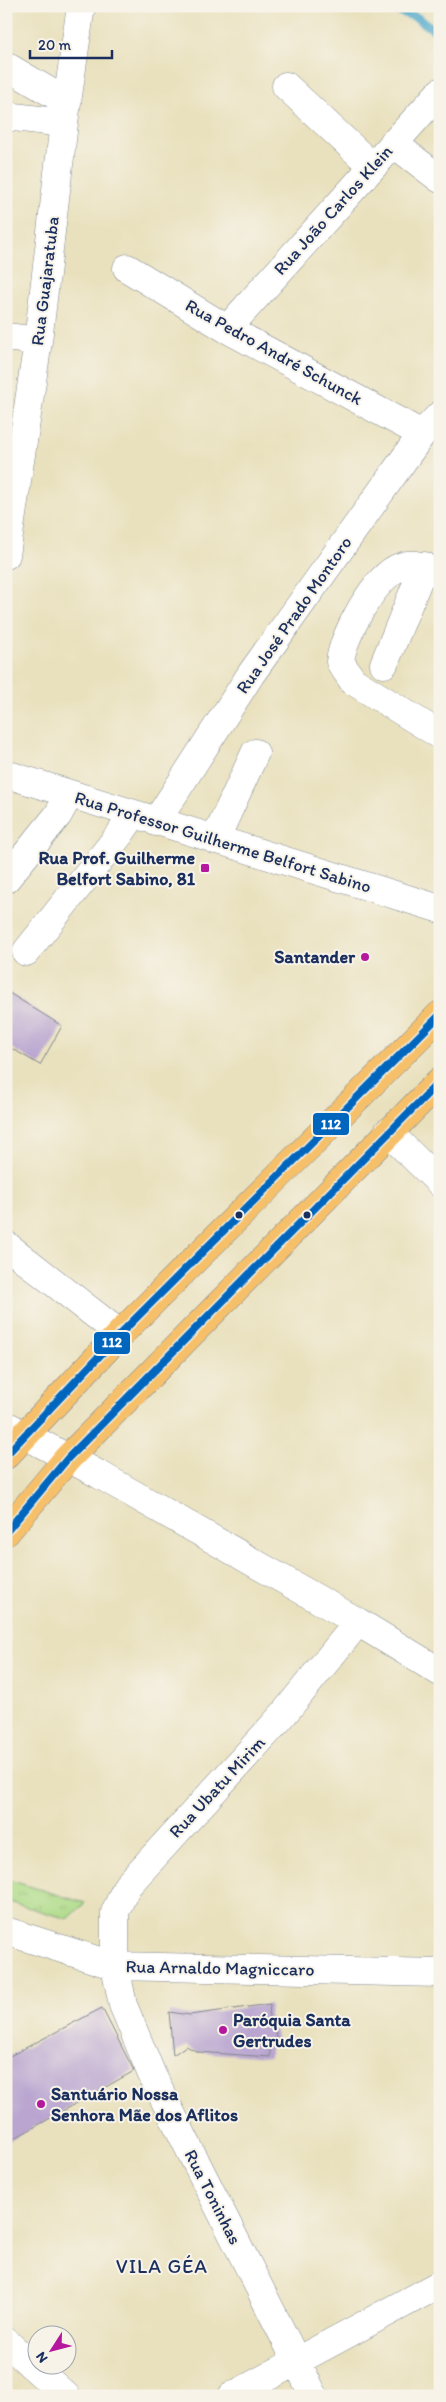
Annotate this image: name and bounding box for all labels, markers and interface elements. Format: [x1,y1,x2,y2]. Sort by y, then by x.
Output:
scale bar [30,28,112,60]
text: 20 m [38,36,72,54]
street label: Rua João Carlos Klein [269,140,397,279]
street label: Rua Guajaratuba [26,215,64,347]
street label: Rua Pedro André Schunck [182,294,367,410]
street label: Rua José Prado Montoro [231,532,357,698]
street label: Rua Professor Guilherme Belfort Sabino [72,786,374,898]
place label: Rua Prof. Guilherme Belfort Sabino, 81 [38,847,196,890]
marker: Rua Prof. Guilherme Belfort Sabino, 81 [199,862,211,874]
place label: Santander [274,946,356,968]
marker: Santander [359,951,371,963]
line badge: 112 [312,1112,350,1136]
text: 112 [321,1116,342,1133]
unlabelled marker [234,1210,244,1220]
unlabelled marker [302,1210,312,1220]
line badge: 112 [93,1331,131,1355]
text: 112 [102,1334,123,1351]
street label: Rua Ubatu Mirim [164,1732,270,1842]
street label: Rua Arnaldo Magniccaro [125,1955,315,1981]
place label: Paróquia Santa Gertrudes [233,2009,351,2052]
marker: Paróquia Santa Gertrudes [217,2024,229,2036]
place label: Santuário Nossa Senhora Mãe dos Aflitos [51,2083,238,2126]
marker: Santuário Nossa Senhora Mãe dos Aflitos [35,2098,47,2110]
street label: Rua Toninhas [180,2146,246,2248]
district label: VILA GÉA [116,2254,208,2278]
north arrow [28,2324,78,2374]
text: N [32,2349,52,2366]

